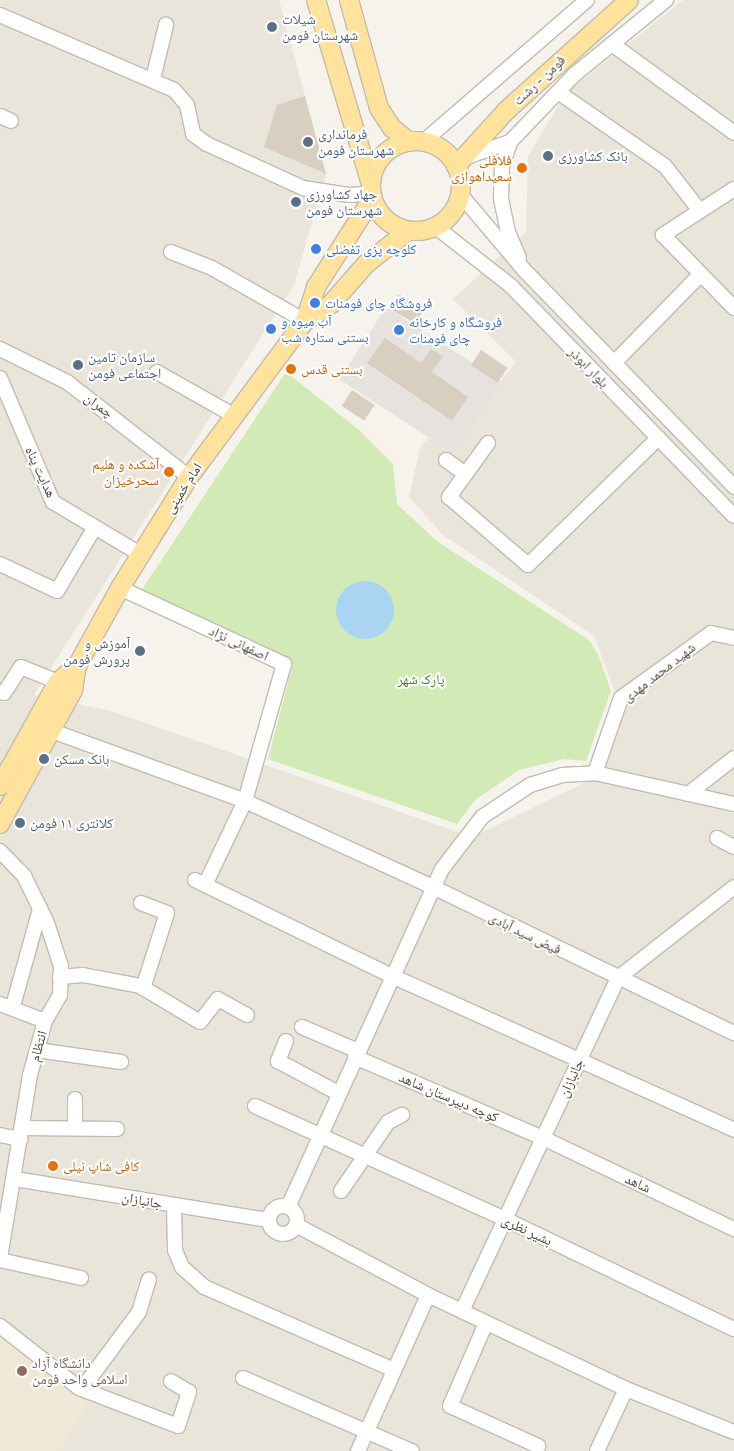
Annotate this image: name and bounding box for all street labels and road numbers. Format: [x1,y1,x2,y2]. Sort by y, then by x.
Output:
street label: فومن - رشت [509,52,569,108]
street label: بلوار ابوذر [565,343,613,391]
street label: چمران [81,389,117,421]
street label: هدایت پناه [22,444,60,500]
street label: امام خمینی [161,460,205,516]
street label: اصفهانی نژاد [207,622,271,664]
street label: شهید محمد مهدی [619,638,699,706]
street label: فیض سید آبادی [486,908,564,958]
street label: انتظام [26,1029,50,1063]
street label: جانبازان [555,1056,587,1100]
street label: کوچه دبیرستان شاهد [397,1068,501,1126]
street label: شاهد [622,1170,654,1196]
street label: جانبازان [120,1188,164,1212]
street label: بشیر نظری [499,1211,555,1249]

